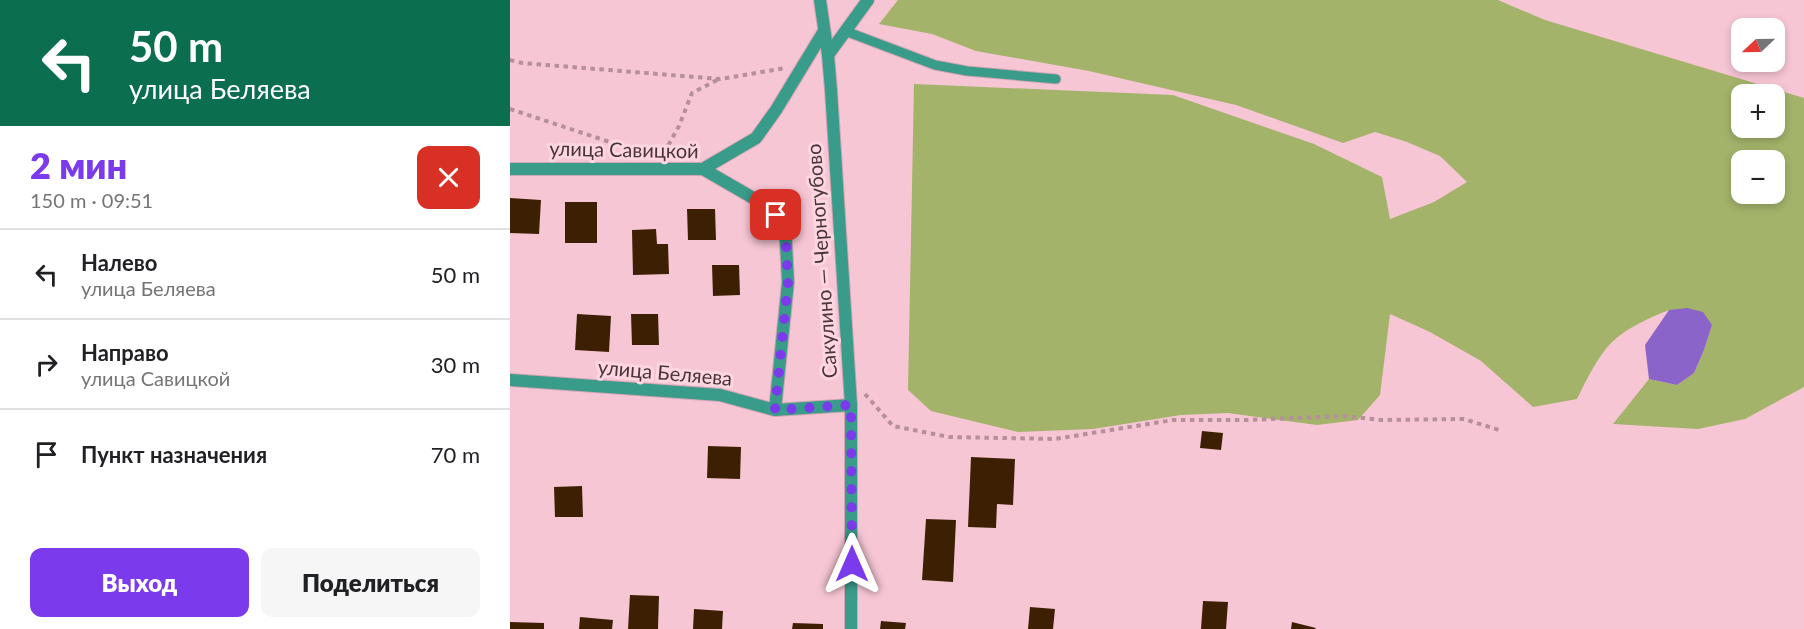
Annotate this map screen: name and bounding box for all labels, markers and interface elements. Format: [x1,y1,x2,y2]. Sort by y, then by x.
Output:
north arrow [1731,18,1785,72]
map controls [1731,18,1785,204]
text: 50 m [129,21,223,71]
icon: left [30,24,108,102]
text: улица Беляева [129,72,311,105]
button: + [1731,84,1785,138]
street label: улица Савицкой [549,136,699,162]
text: 2 мин [30,143,127,187]
street label: Сакулино — Черногубово [801,143,841,379]
button: close [417,146,480,209]
button: − [1731,150,1785,204]
text: 150 m · 09:51 [30,188,153,212]
pin [750,189,801,240]
icon: arrive [759,198,792,231]
text: Налево [81,249,157,276]
icon: left [30,258,63,291]
text: 50 m [431,261,480,288]
text: улица Беляева [81,276,216,300]
text: Направо [81,339,169,366]
icon: right [30,348,63,381]
text: 30 m [431,351,480,378]
street label: улица Беляева [597,354,733,390]
text: улица Савицкой [81,366,230,390]
icon: arrive [30,438,63,471]
text: Пункт назначения [81,441,267,468]
text: 70 m [431,441,480,468]
position arrow [820,532,884,596]
button: Выход [30,548,249,617]
button: Поделиться [261,548,480,617]

